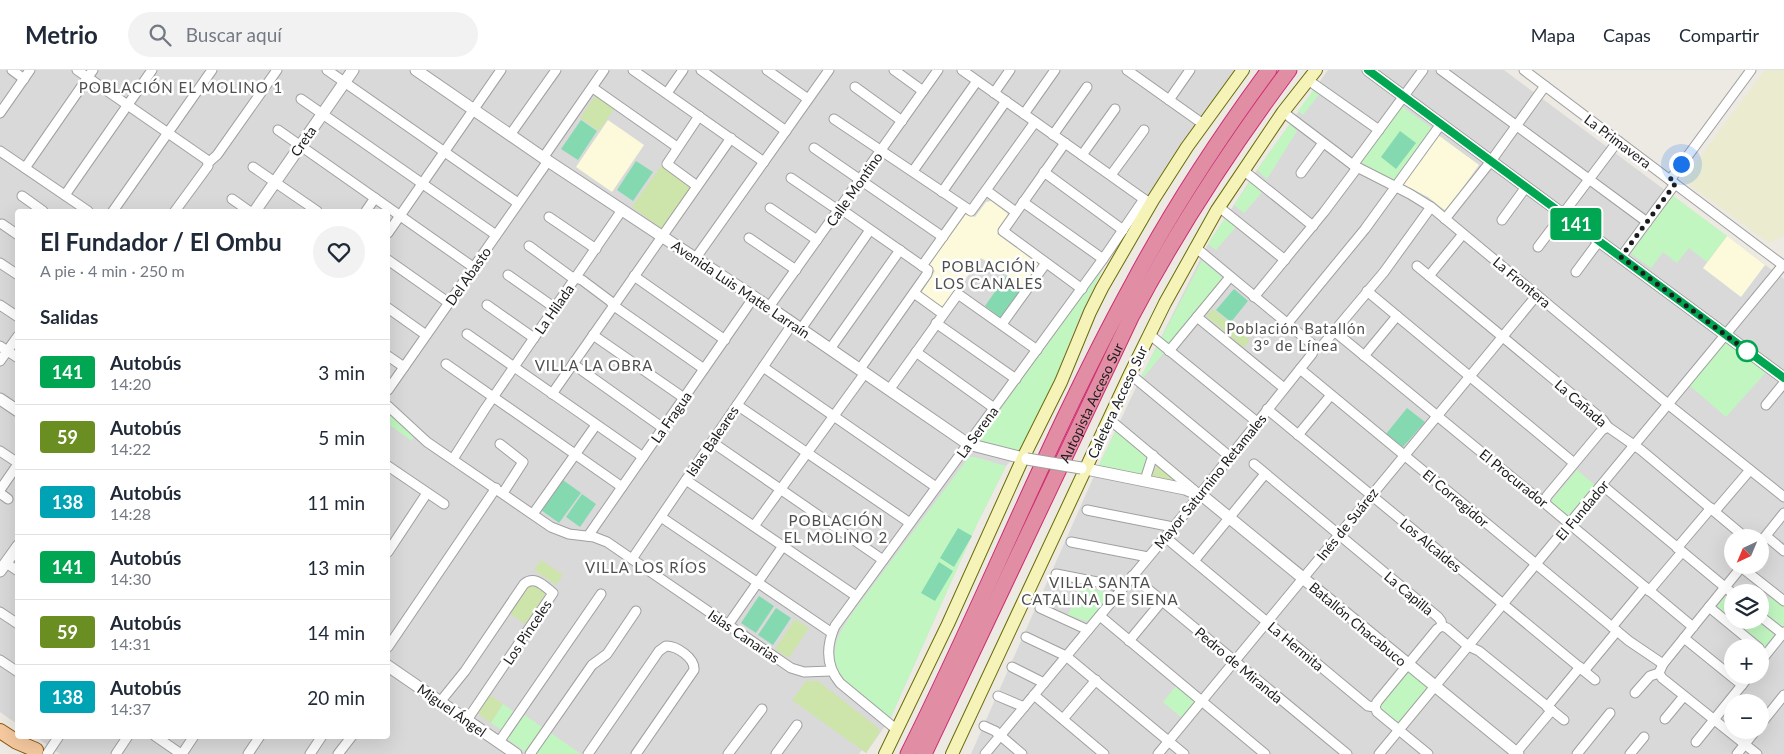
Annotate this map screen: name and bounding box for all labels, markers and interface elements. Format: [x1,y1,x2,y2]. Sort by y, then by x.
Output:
search box [128,12,478,57]
text: Metrio [25,20,98,49]
icon: search [146,21,174,49]
text: Buscar aquí [186,23,282,46]
text: Mapa [1531,24,1575,46]
text: Capas [1603,24,1651,46]
text: Compartir [1679,24,1759,46]
district label: POBLACIÓN EL MOLINO 1 [79,78,283,96]
street label: La Primavera [1581,110,1655,172]
street label: Creta [286,122,320,160]
street label: Calle Montino [822,149,886,229]
your location [1669,152,1694,177]
line badge: 141 [1547,208,1605,240]
text: 141 [1560,213,1592,235]
button: heart [313,226,365,278]
text: El Fundador / El Ombu [40,227,282,256]
street label: Avenida Luis Matte Larraín [669,236,813,342]
street label: Del Abasto [442,243,494,309]
street label: La Frontera [1490,253,1554,311]
district label: POBLACIÓN LOS CANALES [935,257,1043,292]
text: A pie · 4 min · 250 m [40,261,185,280]
street label: La Hilada [531,281,577,337]
text: Salidas [40,305,98,328]
district label: Población Batallón 3º de Línea [1226,319,1366,354]
street label: Autopista Acceso Sur [1055,340,1126,465]
unlabelled marker [1736,340,1758,362]
street label: Caletera Acceso Sur [1083,343,1151,461]
text: Autobús [110,351,181,374]
district label: VILLA LA OBRA [535,356,653,374]
text: 141 [52,361,83,383]
text: 3 min [318,361,365,384]
text: 14:20 [110,374,151,393]
street label: La Cañada [1551,376,1611,430]
street label: La Fragua [647,388,695,446]
street label: Islas Baleares [682,402,742,480]
street label: La Serena [953,403,1001,461]
street label: Mayor Saturnino Retamales [1150,410,1270,552]
text: Autobús [110,416,181,439]
text: 59 [57,426,78,448]
text: 5 min [318,426,365,449]
text: 14:22 [110,439,151,458]
street label: El Procurador [1476,445,1552,511]
street label: El Corregidor [1420,465,1492,531]
street label: El Fundador [1552,476,1612,544]
text: Autobús [110,481,181,504]
street label: Inés de Suárez [1313,484,1381,564]
text: 138 [52,491,83,513]
text: 11 min [307,491,365,514]
text: 14:28 [110,504,151,523]
district label: POBLACIÓN EL MOLINO 2 [784,511,888,546]
street label: Los Alcaldes [1397,514,1465,576]
north arrow [1724,529,1769,574]
map controls [1724,529,1769,739]
text: Autobús [110,546,181,569]
text: 141 [52,556,83,578]
text: 13 min [307,556,365,579]
district label: VILLA LOS RÍOS [585,558,707,576]
street label: La Capilla [1381,568,1437,618]
text: 14:30 [110,569,151,588]
district label: VILLA SANTA CATALINA DE SIENA [1021,573,1179,608]
street label: Batallón Chacabuco [1306,578,1410,670]
button: layers [1724,584,1769,629]
street label: Los Pinceles [499,596,555,668]
street label: Islas Canarias [705,606,783,666]
text: Autobús [110,611,181,634]
street label: La Hermita [1265,618,1327,674]
text: 59 [57,621,78,643]
text: 14 min [307,621,365,644]
street label: Pedro de Miranda [1192,623,1286,707]
text: 14:31 [110,634,151,653]
button: + [1724,639,1769,684]
text: Autobús [110,676,181,699]
street label: Miguel Ángel [414,680,490,740]
text: 138 [52,686,83,708]
text: 20 min [307,686,365,709]
button: − [1724,694,1769,739]
text: 14:37 [110,699,151,718]

